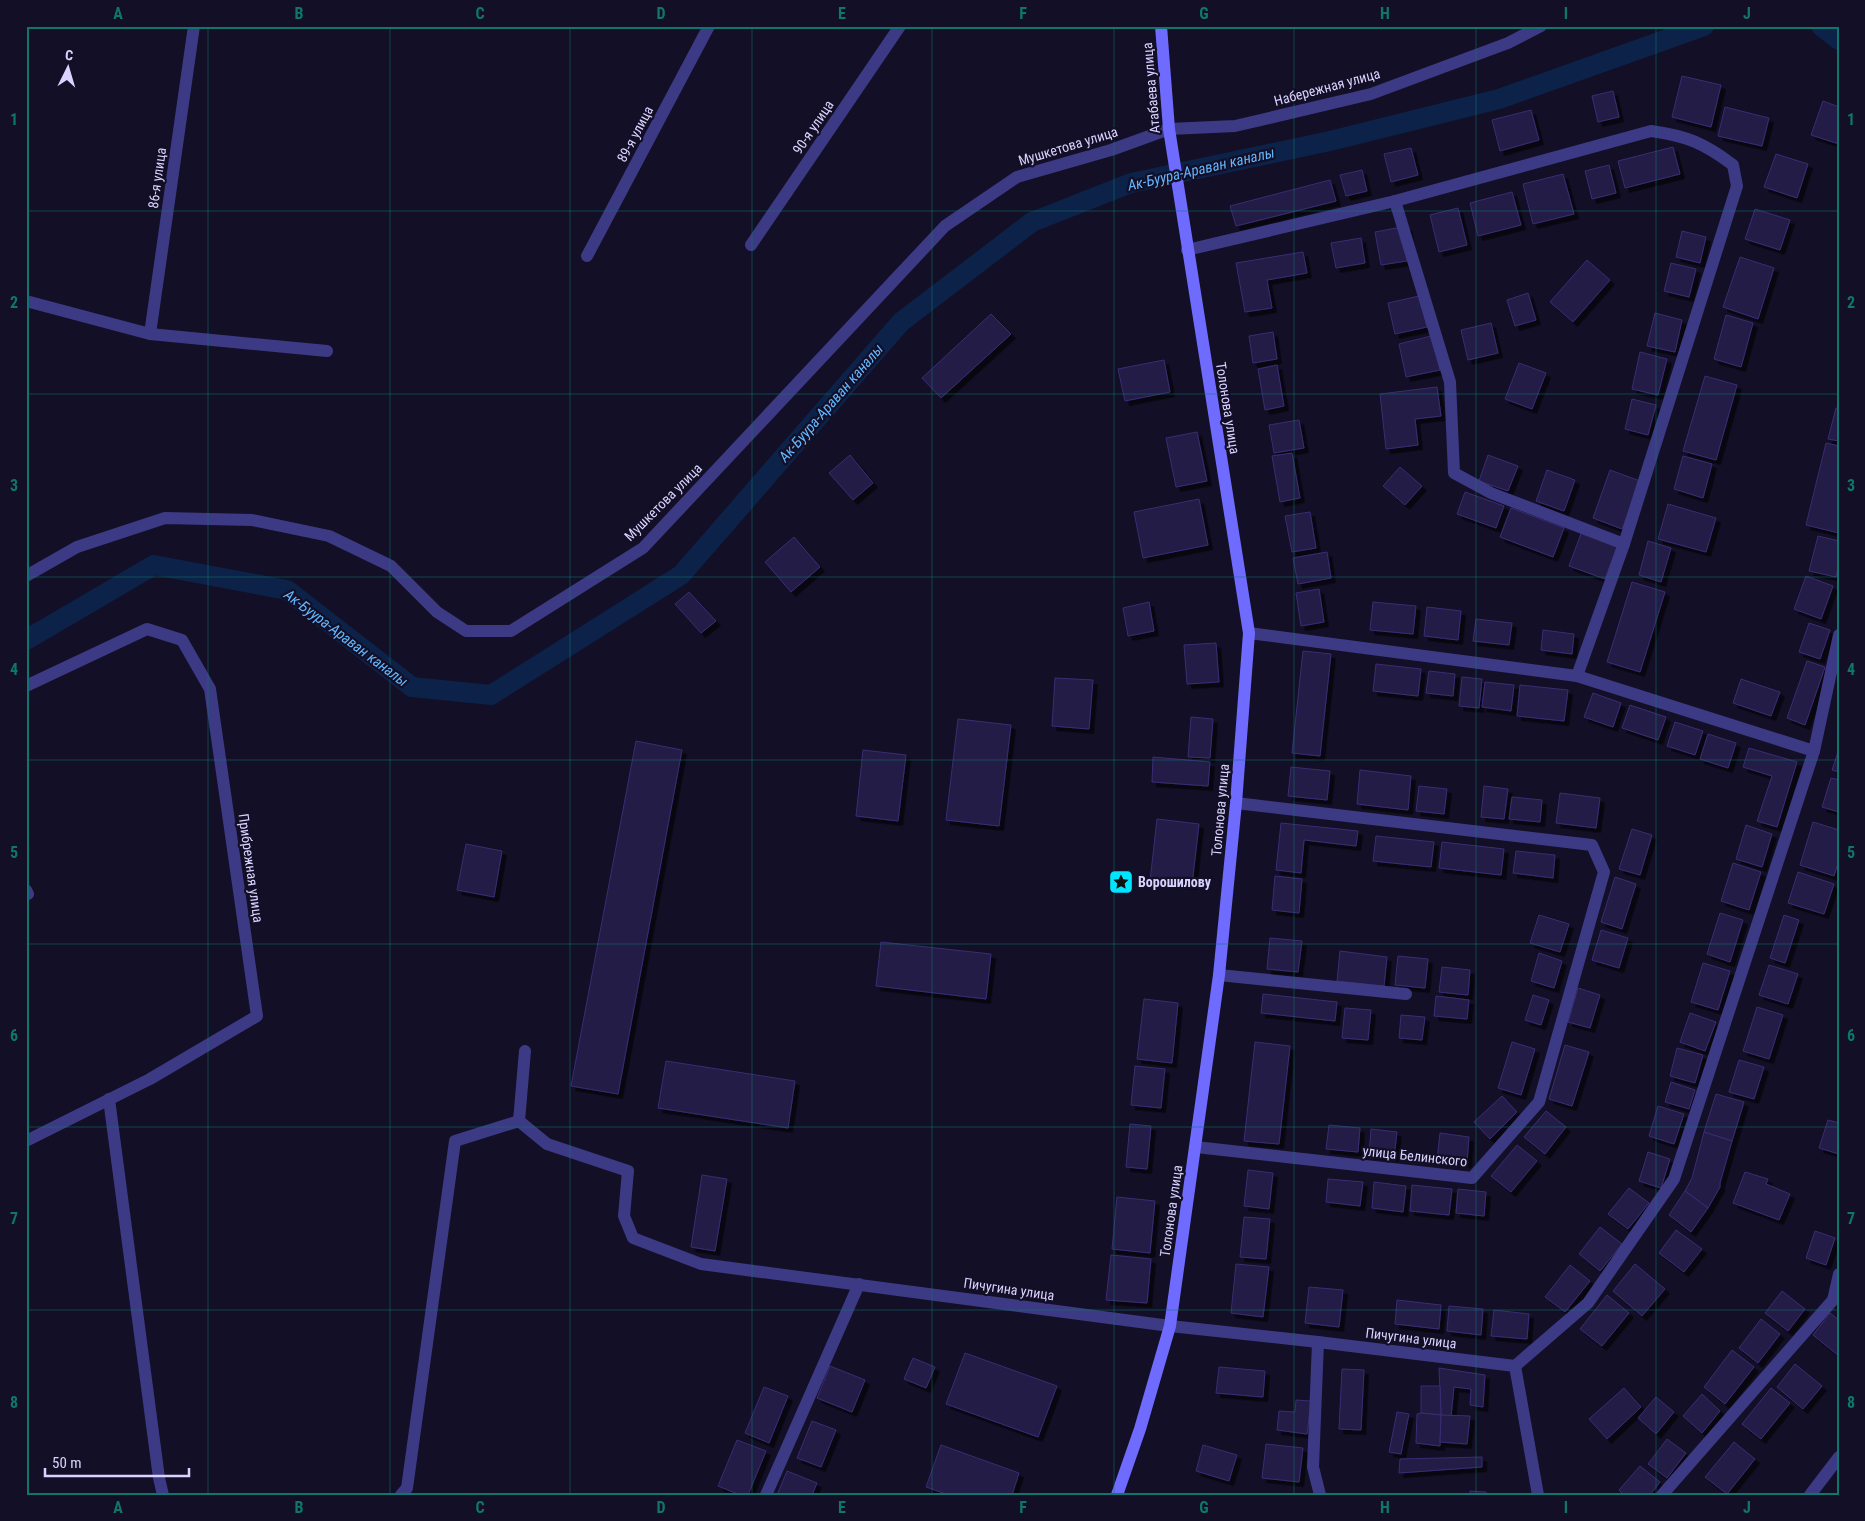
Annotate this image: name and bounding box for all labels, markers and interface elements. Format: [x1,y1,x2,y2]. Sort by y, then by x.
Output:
text: A [113,4,123,23]
text: B [295,4,304,23]
text: C [475,4,485,23]
text: D [656,4,666,23]
text: E [838,4,846,23]
text: F [1019,4,1027,23]
text: G [1199,4,1209,23]
text: H [1380,4,1390,23]
text: I [1564,4,1568,23]
text: J [1743,4,1751,23]
north arrow [42,42,92,92]
street label: Атабаева улица [1139,42,1163,134]
text: С [64,47,74,63]
street label: Набережная улица [1272,65,1382,109]
street label: 90-я улица [789,97,837,157]
street label: 89-я улица [614,103,656,165]
text: 1 [10,110,18,129]
text: 1 [1847,110,1855,129]
street label: Мушкетова улица [1016,123,1120,169]
water label: Ак-Буура-Араван каналы [1125,143,1276,195]
street label: 86-я улица [145,147,169,209]
text: 2 [10,293,18,312]
text: 2 [1847,293,1855,312]
water label: Ак-Буура-Араван каналы [774,340,887,466]
street label: Толонова улица [1213,361,1243,455]
street label: Мушкетова улица [621,460,705,544]
text: 3 [10,476,18,495]
text: 3 [1847,476,1855,495]
water label: Ак-Буура-Араван каналы [280,585,411,690]
text: 4 [10,660,18,679]
text: 4 [1847,660,1855,679]
street label: Толонова улица [1208,763,1232,857]
street label: Прибрежная улица [235,813,267,923]
text: 5 [10,843,18,862]
text: 5 [1847,843,1855,862]
place icon: Ворошилову [1108,869,1134,895]
place label: Ворошилову [1138,874,1212,890]
text: 6 [10,1026,18,1045]
text: 6 [1847,1026,1855,1045]
street label: улица Белинского [1362,1143,1468,1169]
street label: Толонова улица [1157,1164,1185,1258]
text: 7 [10,1209,18,1228]
text: 7 [1847,1209,1855,1228]
street label: Пичугина улица [963,1275,1055,1303]
street label: Пичугина улица [1365,1324,1457,1352]
text: 8 [10,1393,18,1412]
text: 8 [1847,1393,1855,1412]
scale bar [45,1446,189,1478]
text: 50 m [52,1454,82,1472]
text: A [113,1498,123,1517]
text: B [295,1498,304,1517]
text: C [475,1498,485,1517]
text: D [656,1498,666,1517]
text: E [838,1498,846,1517]
text: F [1019,1498,1027,1517]
text: G [1199,1498,1209,1517]
text: H [1380,1498,1390,1517]
text: I [1564,1498,1568,1517]
text: J [1743,1498,1751,1517]

